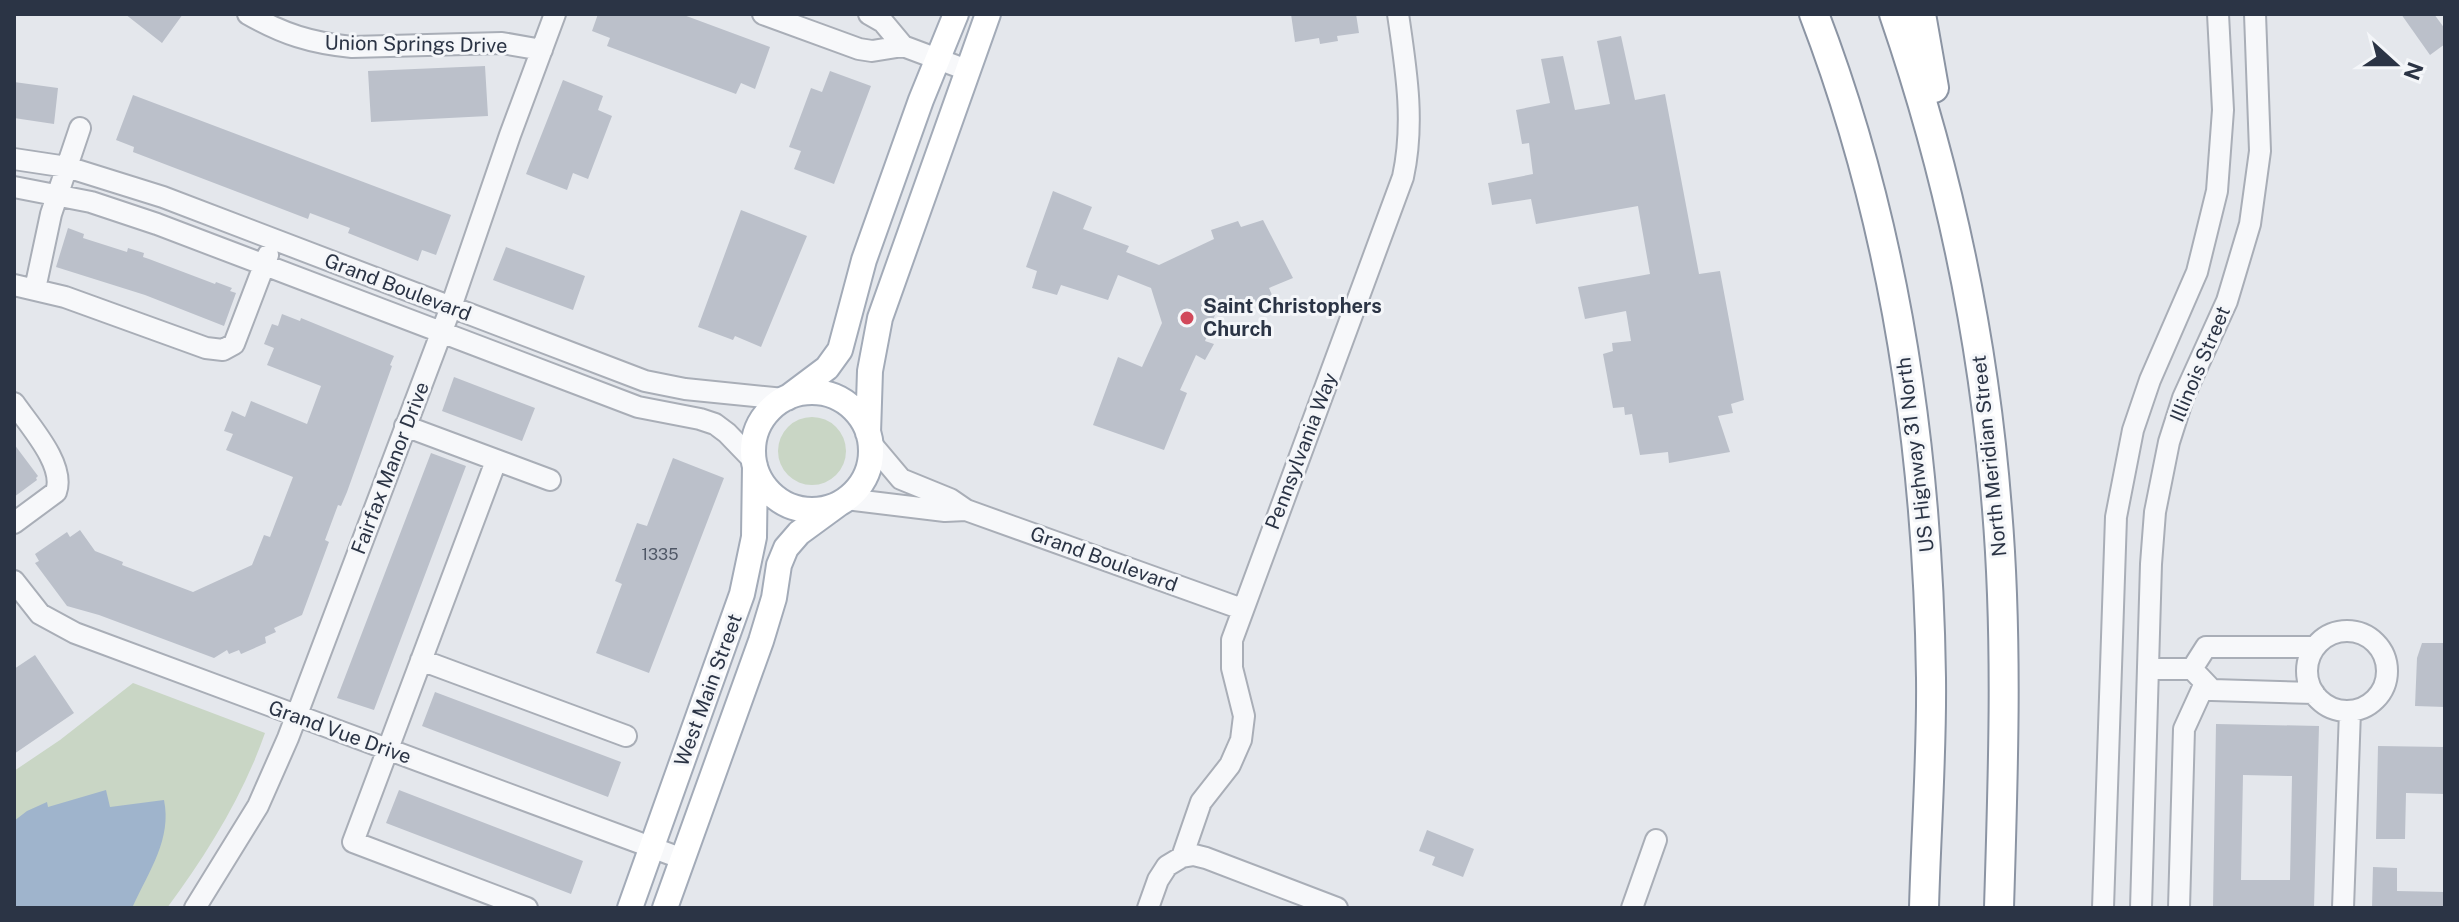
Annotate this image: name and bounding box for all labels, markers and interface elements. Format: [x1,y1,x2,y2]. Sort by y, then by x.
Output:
north arrow [2355,24,2435,104]
street label: Union Springs Drive [324,30,508,58]
text: N [2398,58,2429,84]
street label: Grand Boulevard [321,248,475,326]
place label: Saint Christophers Church [1203,294,1382,341]
street label: Illinois Street [2165,302,2235,426]
marker: Saint Christophers Church [1178,309,1196,327]
street label: North Meridian Street [1966,354,2012,558]
street label: US Highway 31 North [1891,356,1939,554]
street label: Pennsylvania Way [1260,369,1342,533]
street label: Fairfax Manor Drive [346,378,434,558]
street label: Grand Boulevard [1027,521,1181,597]
house number: 1335 [642,545,678,564]
street label: West Main Street [669,610,747,770]
street label: Grand Vue Drive [265,695,415,769]

